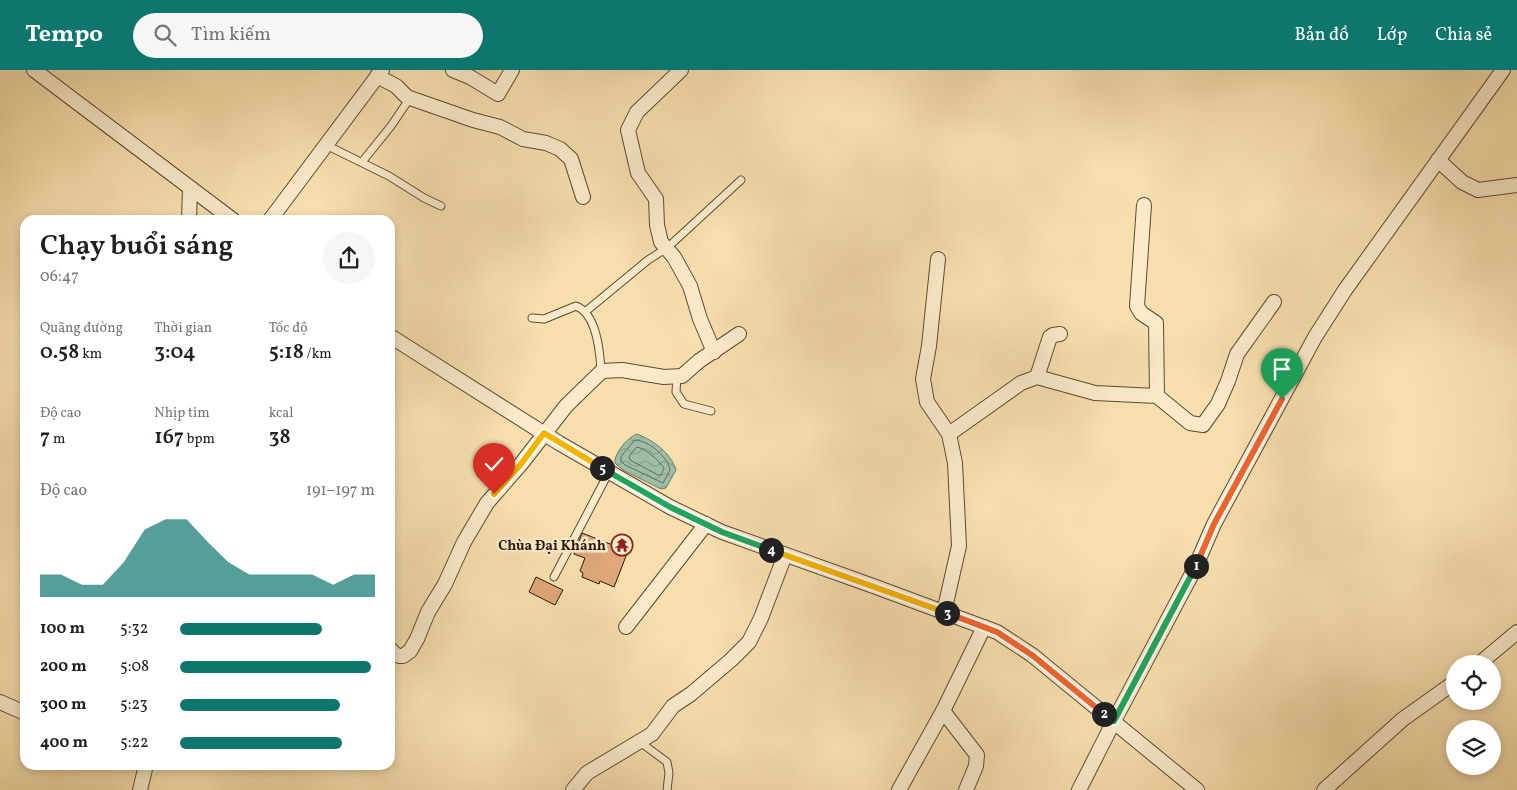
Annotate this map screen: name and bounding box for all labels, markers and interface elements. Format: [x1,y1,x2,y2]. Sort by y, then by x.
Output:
search box [133,13,483,58]
text: Tempo [25,18,103,52]
icon: search [151,21,179,49]
text: Tìm kiếm [191,22,271,48]
text: Bản đồ [1295,23,1349,48]
text: Lớp [1377,23,1407,48]
text: Chia sẻ [1435,23,1492,48]
text: Chạy buổi sáng [40,227,234,266]
button: share [323,232,375,284]
text: 06:47 [40,266,79,288]
text: Quãng đường [40,319,123,338]
text: Thời gian [154,319,212,338]
text: Tốc độ [269,319,308,338]
text: 0.58 [40,338,79,367]
text: 3:04 [154,338,196,367]
text: 5:18 [269,338,304,367]
text: km [79,345,102,364]
text: /km [304,345,332,364]
pin [1261,348,1303,399]
icon: arrive [1268,355,1296,383]
text: Độ cao [40,404,81,423]
text: Nhịp tim [154,404,210,423]
text: kcal [269,404,294,423]
text: 7 [40,423,50,452]
text: 167 [154,423,184,452]
text: 38 [269,423,291,452]
text: m [50,430,65,449]
text: bpm [184,430,215,449]
pin [473,443,515,494]
icon: check [480,450,508,478]
pin: 5 [590,456,614,480]
text: 5 [599,459,606,478]
text: Độ cao [40,480,87,502]
text: 191–197 m [306,480,375,502]
temple icon: Chùa Đại Khánh [610,533,634,557]
place label: Chùa Đại Khánh [498,537,606,556]
pin: 4 [758,538,784,562]
text: 4 [767,541,776,560]
pin: 1 [1184,554,1208,578]
text: 1 [1194,557,1199,576]
pin: 3 [934,600,960,626]
text: 3 [944,604,951,623]
text: 100 m [40,618,85,640]
text: 5:32 [120,618,148,640]
map controls [1446,655,1501,775]
button: locate [1446,655,1501,710]
text: 200 m [40,656,87,678]
text: 5:08 [120,656,149,678]
text: 300 m [40,694,86,716]
text: 5:23 [120,694,148,716]
pin: 2 [1092,702,1116,726]
text: 2 [1101,705,1108,724]
button: layers [1446,720,1501,775]
text: 400 m [40,732,88,754]
text: 5:22 [120,732,149,754]

